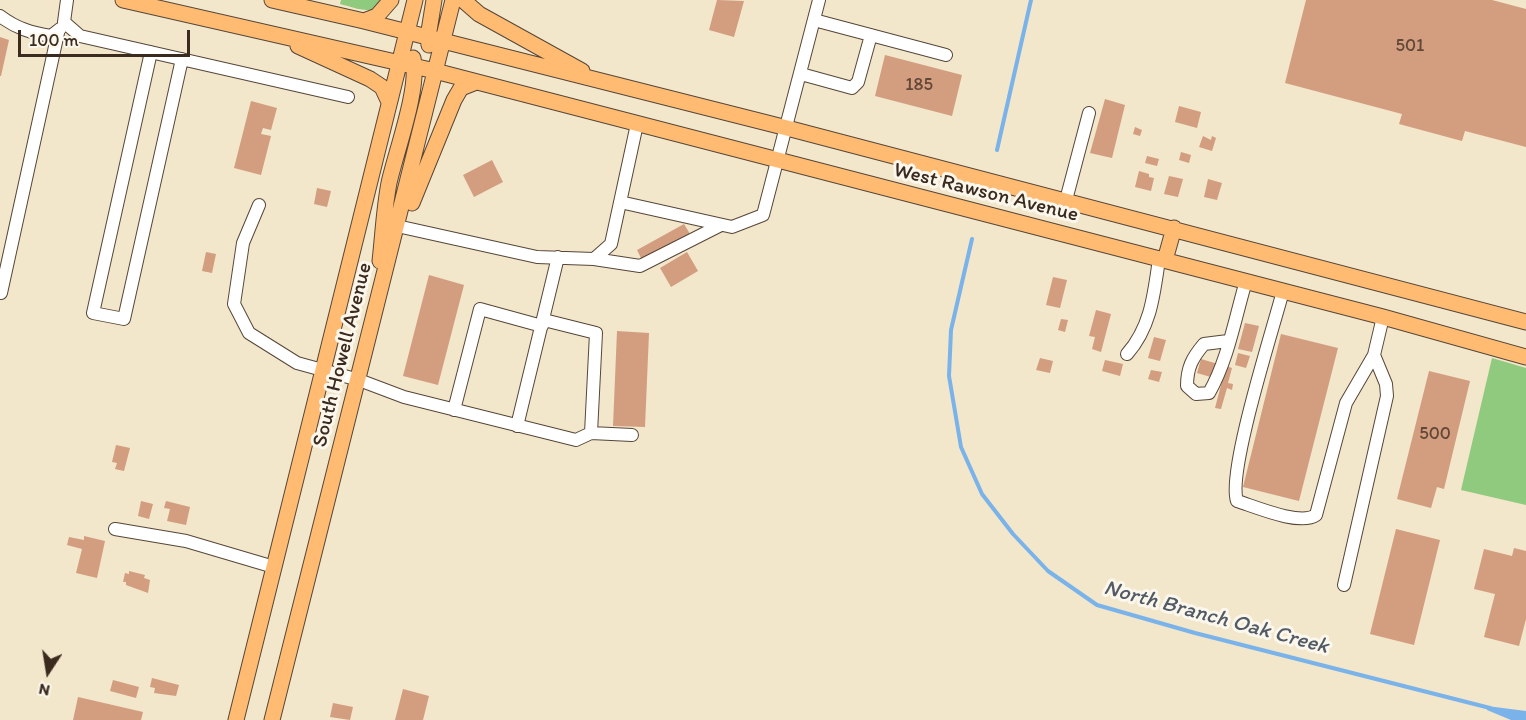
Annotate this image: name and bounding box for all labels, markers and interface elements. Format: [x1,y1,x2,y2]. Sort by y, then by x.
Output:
scale bar [21,18,194,56]
text: 100 m [29,29,79,51]
house number: 501 [1396,35,1424,57]
house number: 185 [905,74,933,96]
street label: West Rawson Avenue [891,158,1081,228]
street label: South Howell Avenue [308,260,378,450]
house number: 500 [1419,423,1451,445]
water label: North Branch Oak Creek [1101,575,1331,661]
north arrow [18,642,78,702]
text: N [37,680,51,701]

